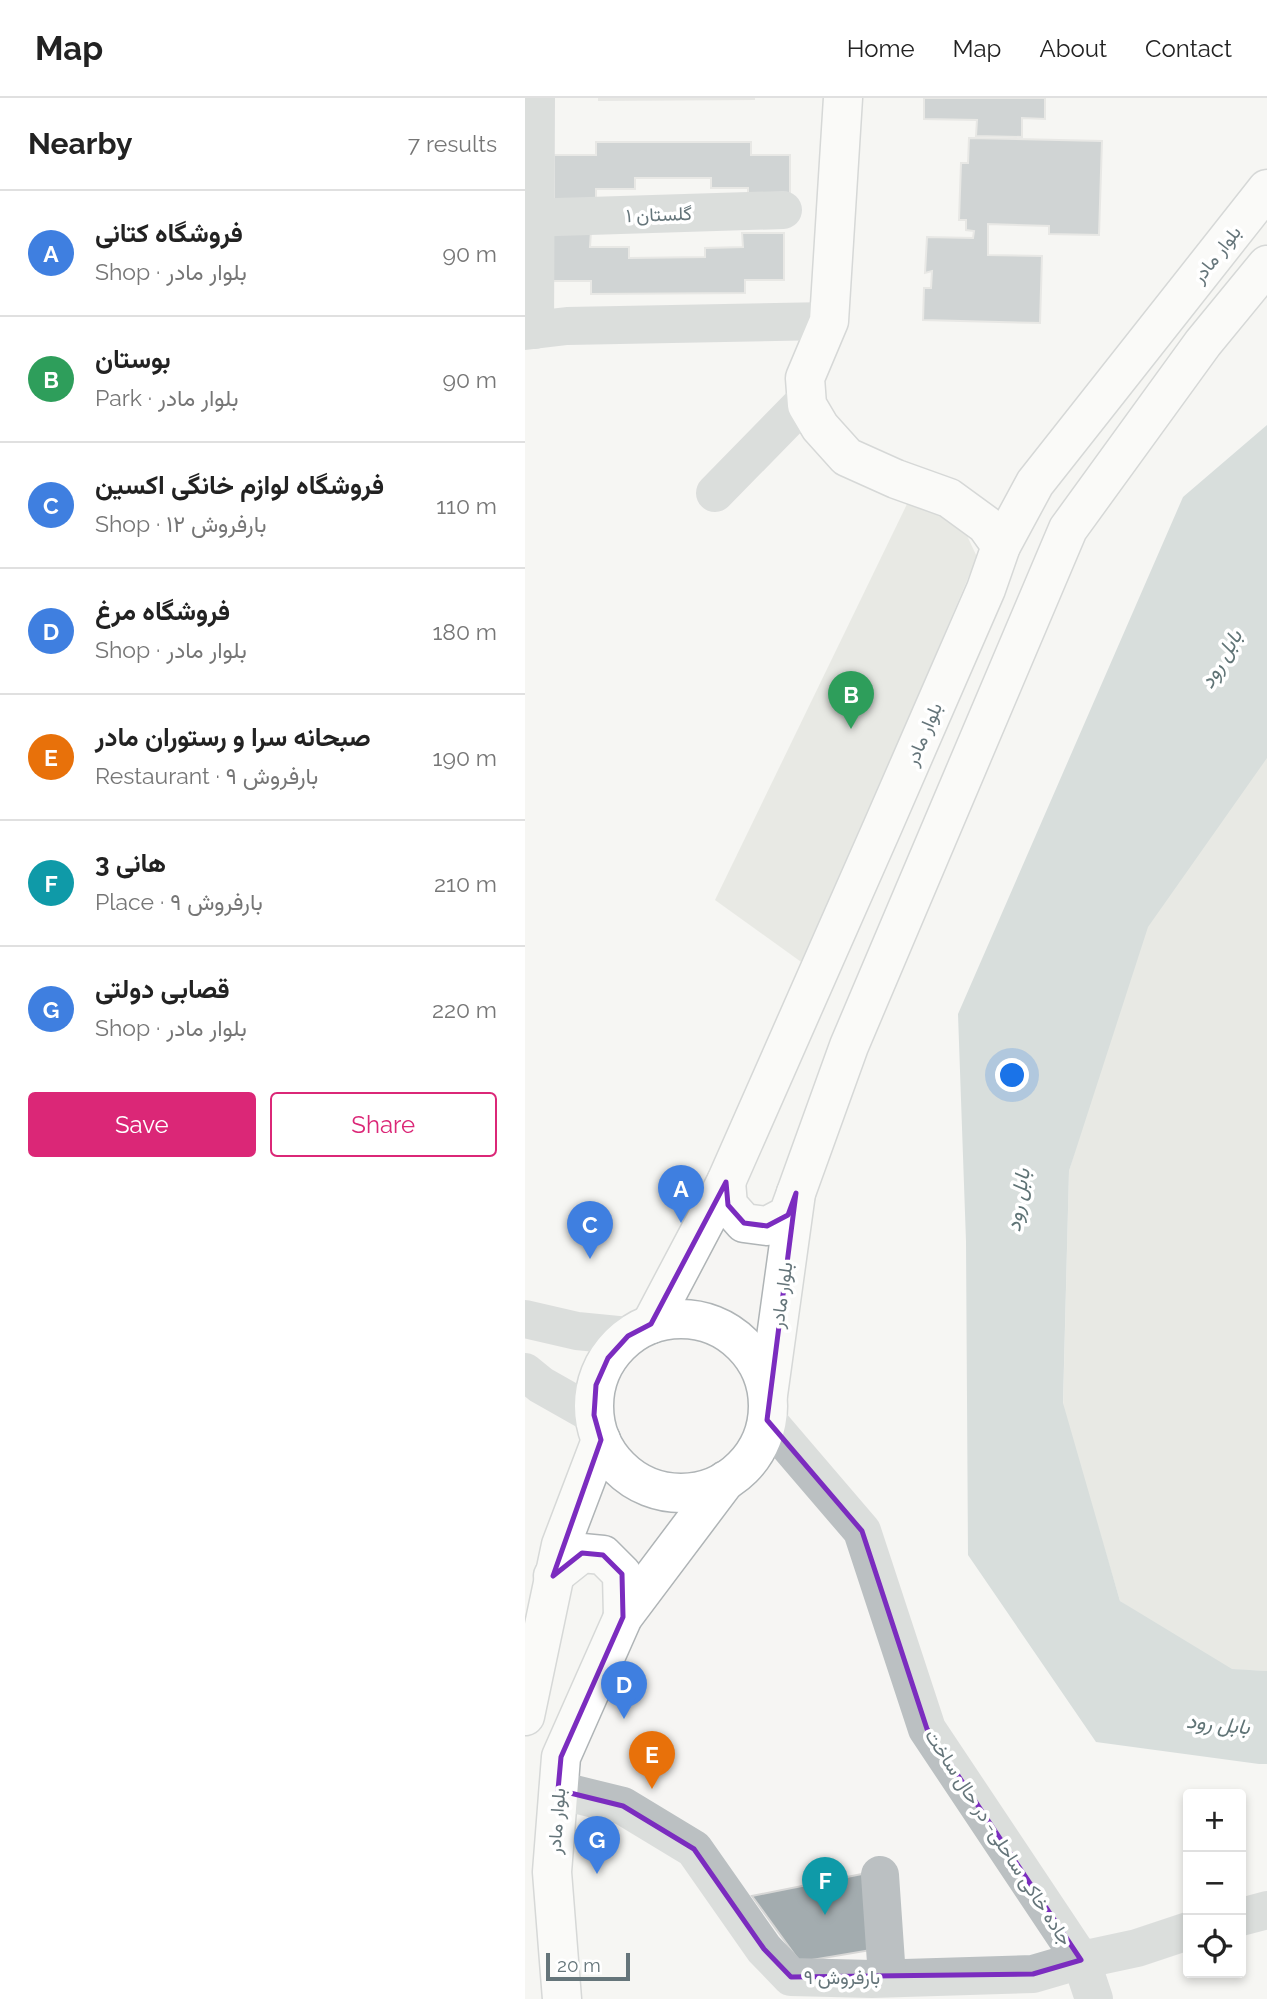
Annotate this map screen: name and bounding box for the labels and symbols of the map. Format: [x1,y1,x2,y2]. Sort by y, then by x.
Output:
street label: گلستان ۱ [626,202,692,226]
street label: بلوار مادر [1186,221,1246,288]
water label: بابل رود [1194,624,1249,693]
pin: B [828,671,874,729]
street label: بلوار مادر [899,699,947,770]
your location [995,1058,1029,1092]
pin: A [658,1165,704,1223]
water label: بابل رود [1000,1166,1036,1233]
pin: C [567,1201,613,1259]
street label: بلوار مادر [765,1261,798,1331]
pin: D [601,1661,647,1719]
water label: بابل رود [1185,1708,1252,1740]
street label: جاده خاکی ساحلی- در حال ساخت [920,1725,1077,1950]
pin: E [629,1731,675,1789]
street label: بلوار مادر [543,1787,570,1856]
pin: G [574,1816,620,1874]
pin: F [802,1857,848,1915]
scale bar [546,1950,630,1982]
street label: بارفروش ۹ [804,1966,880,1989]

